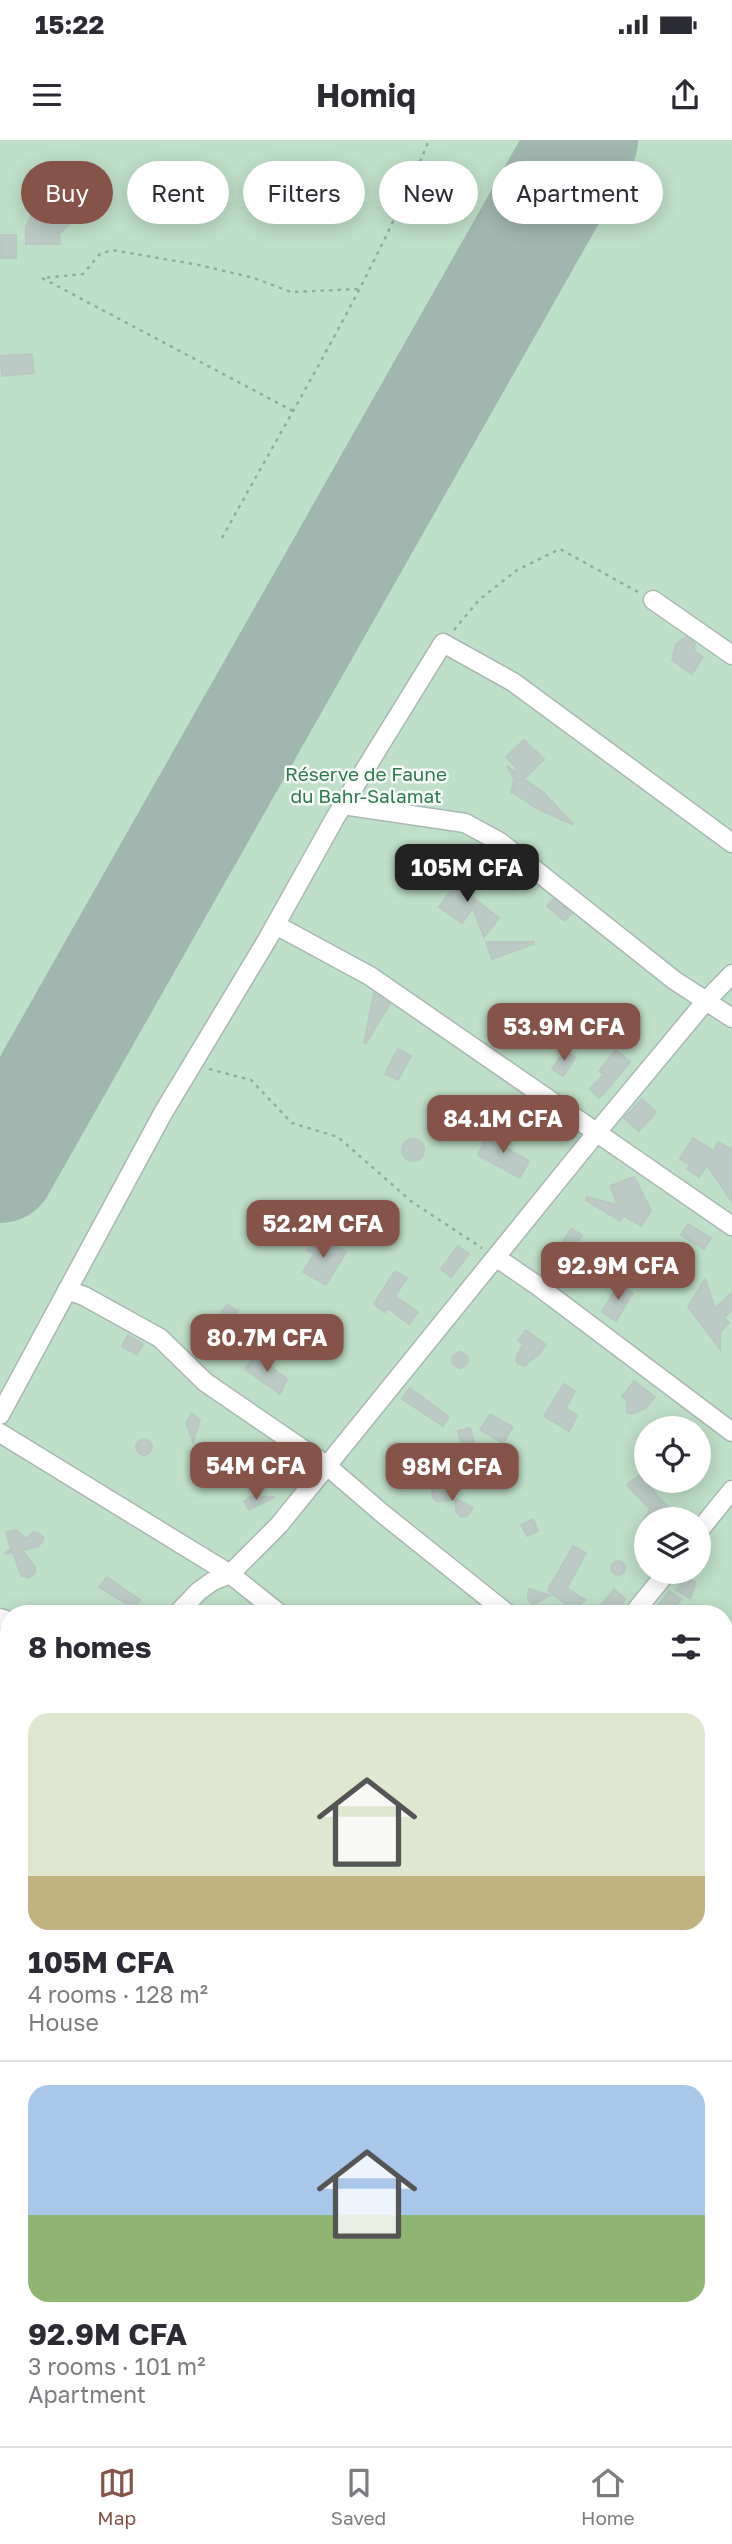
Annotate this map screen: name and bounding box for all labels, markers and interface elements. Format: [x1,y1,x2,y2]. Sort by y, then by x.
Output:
text: 15:22 [35,9,104,40]
icon: menu [28,76,66,114]
text: Homiq [316,76,416,114]
icon: share [666,76,704,114]
chip: Buy [21,161,113,224]
chip: Rent [127,161,229,224]
chip: Filters [243,161,365,224]
chip: New [379,161,478,224]
chip: Apartment [492,161,663,224]
park label: Réserve de Faune du Bahr-Salamat [285,762,447,807]
pin: 105M CFA [395,844,539,904]
text: 105M CFA [411,853,523,881]
pin: 53.9M CFA [484,1004,644,1063]
text: 53.9M CFA [503,1012,625,1040]
pin: 84.1M CFA [423,1096,583,1155]
text: 84.1M CFA [443,1104,563,1132]
pin: 52.2M CFA [243,1200,403,1260]
text: 52.2M CFA [263,1209,383,1237]
pin: 92.9M CFA [538,1242,698,1302]
text: 92.9M CFA [557,1251,679,1279]
pin: 80.7M CFA [187,1314,347,1374]
text: 80.7M CFA [207,1323,327,1351]
map controls [634,1416,711,1584]
button: locate [634,1416,711,1493]
pin: 54M CFA [191,1442,321,1502]
pin: 98M CFA [387,1444,517,1503]
text: 54M CFA [206,1451,306,1479]
text: 98M CFA [402,1452,502,1480]
button: layers [634,1507,711,1584]
icon: filters [667,1628,705,1666]
text: 8 homes [28,1629,152,1665]
icon: home [304,1759,430,1885]
text: 105M CFA [28,1944,174,1980]
text: 4 rooms · 128 m² [28,1980,208,2008]
text: House [28,2008,99,2036]
icon: home [304,2131,430,2257]
text: 92.9M CFA [28,2316,187,2352]
text: 3 rooms · 101 m² [28,2352,205,2380]
text: Apartment [28,2380,146,2408]
tab: Map [97,2464,136,2529]
tab: Saved [331,2464,386,2529]
tab: Home [581,2464,635,2529]

